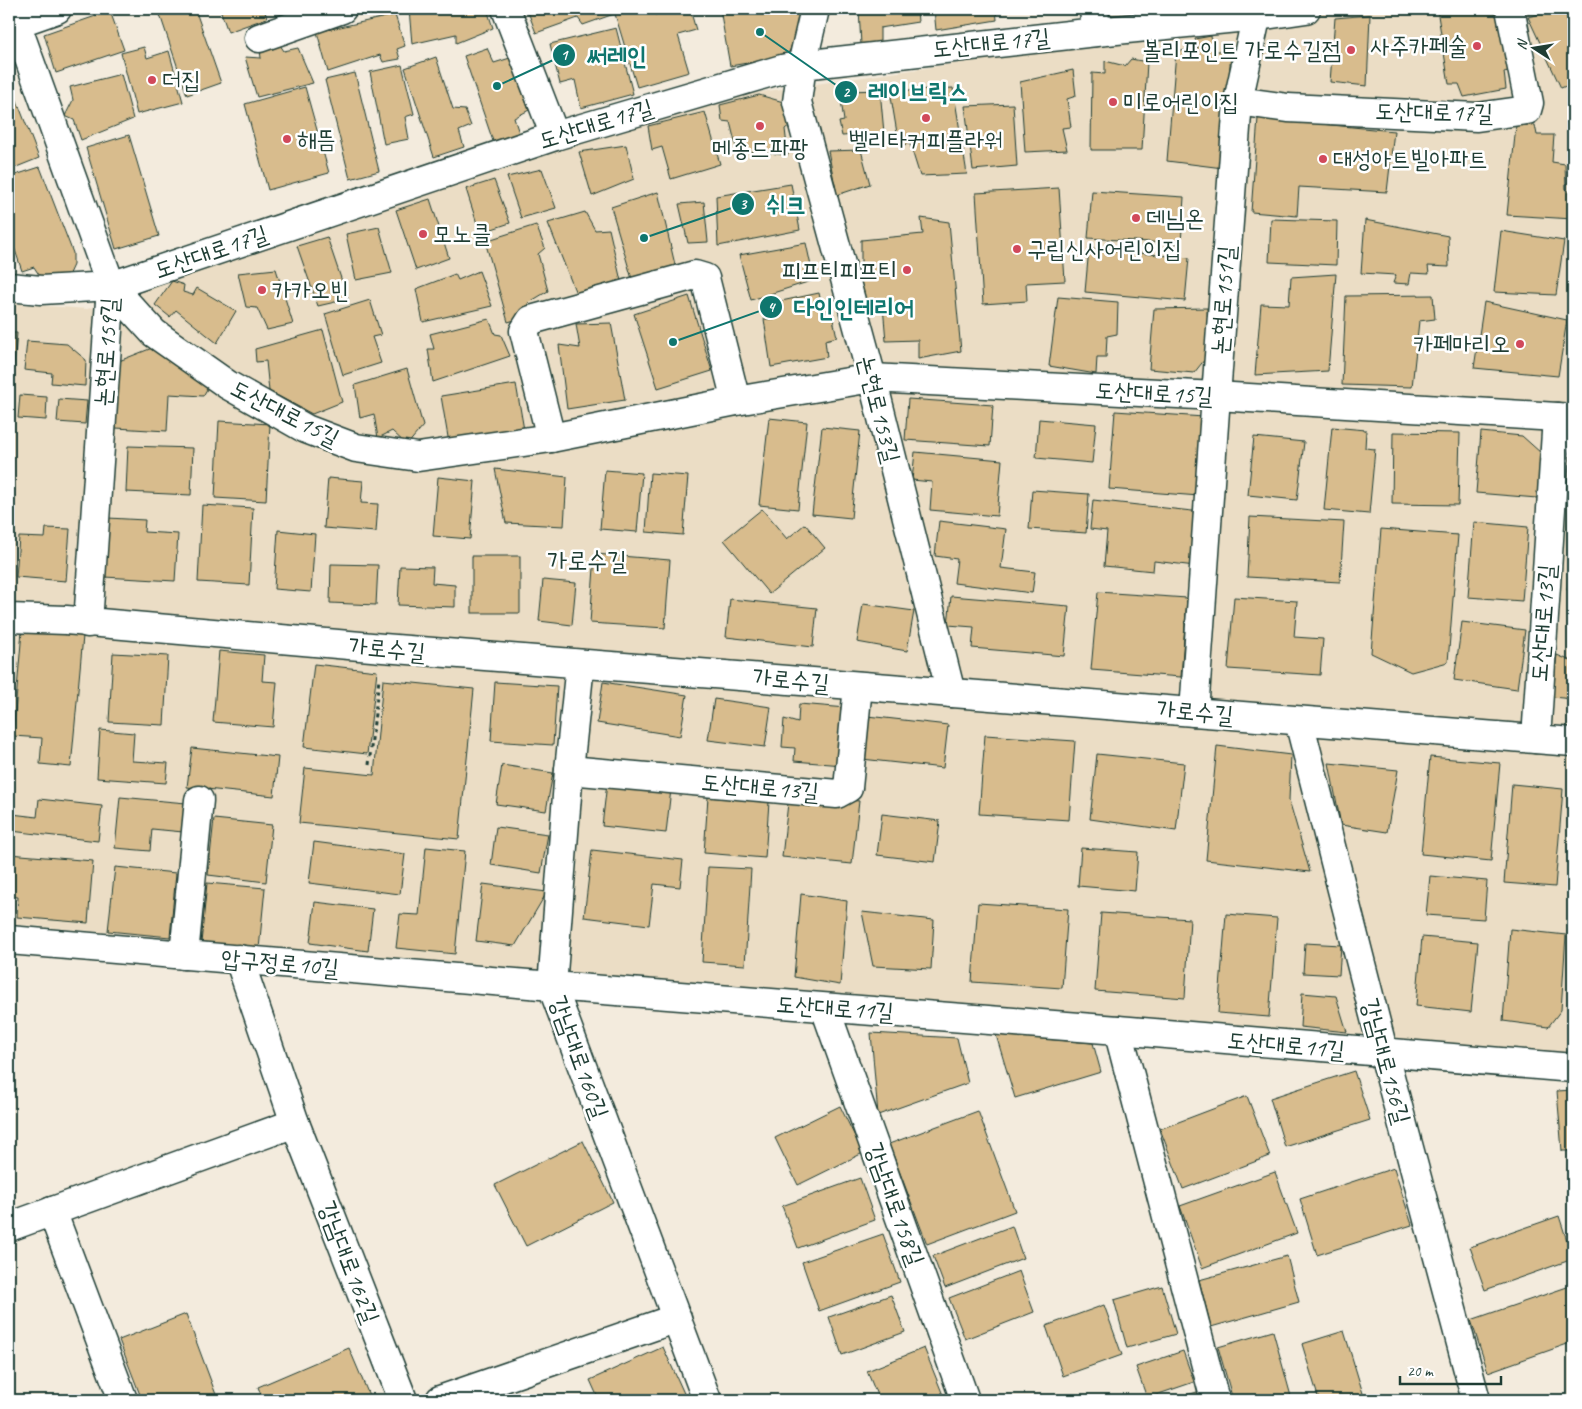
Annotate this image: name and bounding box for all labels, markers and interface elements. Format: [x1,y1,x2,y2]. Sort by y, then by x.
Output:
street label: 도산대로17길 [931,22,1051,64]
north arrow [1510,22,1560,72]
place label: 사주카페술 [1370,31,1467,61]
callout: 써레인 [552,35,657,75]
place label: 볼리포인트 가로수길점 [1142,35,1341,65]
text: N [1513,37,1531,51]
text: 써레인 [587,40,647,72]
marker: 사주카페술 [1471,40,1483,52]
marker: 볼리포인트 가로수길점 [1345,44,1357,56]
text: 1 [561,46,570,65]
place label: 더집 [162,65,201,95]
callout: 레이브릭스 [833,72,979,112]
marker: 더집 [146,74,158,86]
text: 레이브릭스 [868,76,968,108]
text: 2 [843,83,851,102]
place label: 미로어린이집 [1123,87,1239,117]
street label: 도산대로17길 [535,92,657,156]
marker: 미로어린이집 [1107,96,1119,108]
street label: 도산대로17길 [1375,96,1493,128]
marker: 벨리타커피플라워 [920,112,932,124]
marker: 메종드파팡 [754,120,766,132]
place label: 해뜸 [297,124,336,154]
place label: 벨리타커피플라워 [849,125,1003,155]
marker: 해뜸 [281,133,293,145]
place label: 메종드파팡 [712,133,808,163]
place label: 대성아트빌아파트 [1333,144,1488,174]
marker: 대성아트빌아파트 [1317,153,1329,165]
callout: 쉬크 [731,184,816,224]
text: 쉬크 [766,189,806,221]
text: 3 [740,195,748,214]
place label: 데님온 [1146,203,1204,233]
marker: 데님온 [1130,212,1142,224]
street label: 도산대로17길 [150,219,272,285]
place label: 모노클 [433,219,491,249]
marker: 모노클 [417,228,429,240]
place label: 구립신사어린이집 [1027,234,1182,264]
marker: 구립신사어린이집 [1011,243,1023,255]
street label: 논현로151길 [1204,244,1242,356]
place label: 피프티피프티 [781,255,897,285]
marker: 피프티피프티 [901,264,913,276]
place label: 카카오빈 [272,275,349,305]
marker: 카카오빈 [256,284,268,296]
callout: 다인인테리어 [759,287,925,327]
text: 다인인테리어 [794,292,914,324]
street label: 논현로159길 [87,296,125,408]
text: 4 [768,298,777,317]
place label: 카페마리오 [1413,329,1510,359]
marker: 카페마리오 [1514,338,1526,350]
street label: 논현로153길 [851,352,907,466]
street label: 도산대로15길 [226,373,344,453]
street label: 도산대로15길 [1094,375,1214,411]
district label: 가로수길 [547,545,627,577]
street label: 도산대로13길 [1524,563,1562,683]
street label: 가로수길 [347,631,427,667]
street label: 가로수길 [751,662,831,698]
street label: 가로수길 [1155,694,1235,730]
street label: 도산대로13길 [700,767,820,807]
street label: 압구정로10길 [220,943,340,983]
street label: 도산대로11길 [775,989,895,1027]
street label: 강남대로160길 [543,991,615,1123]
street label: 강남대로156길 [1355,995,1417,1127]
street label: 도산대로11길 [1226,1025,1346,1065]
street label: 강남대로158길 [859,1138,931,1270]
street label: 강남대로162길 [312,1196,386,1328]
scale bar [1400,1354,1501,1386]
text: 20 m [1407,1362,1434,1381]

